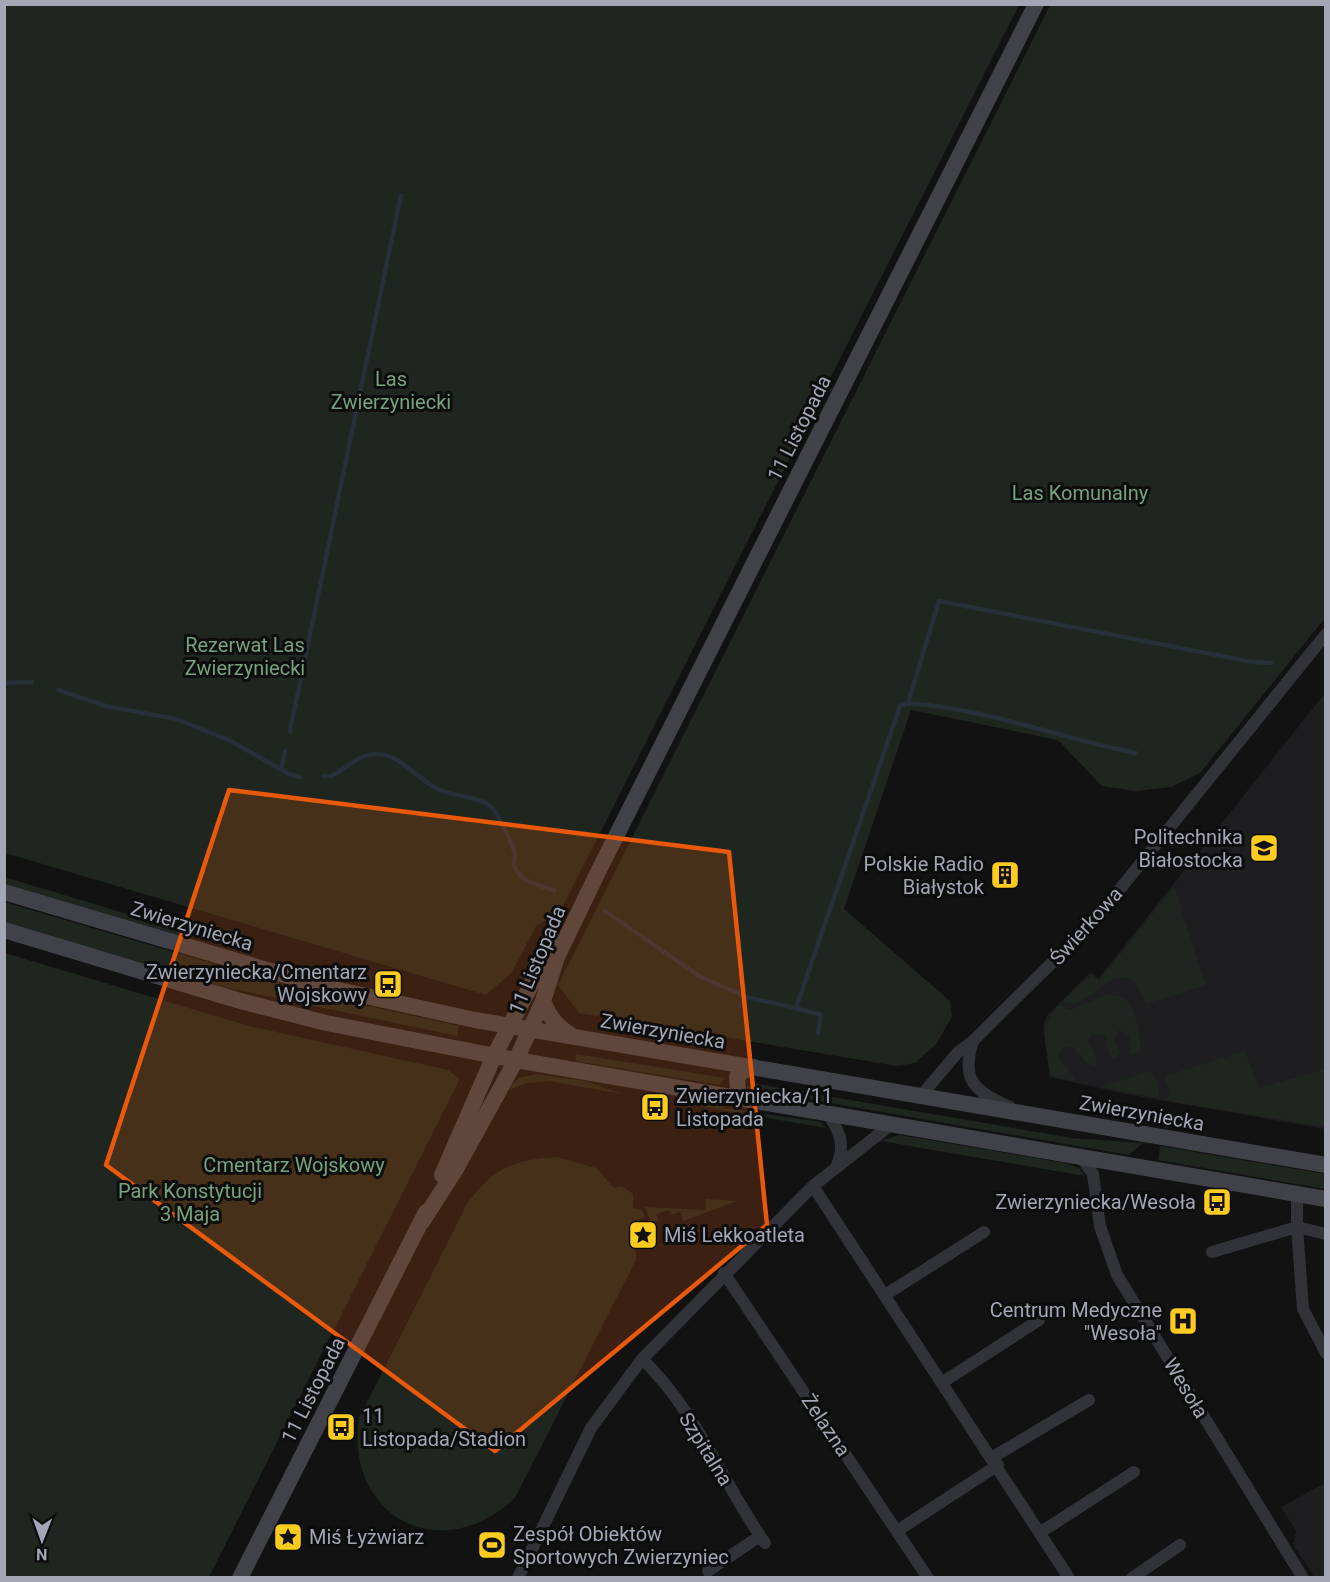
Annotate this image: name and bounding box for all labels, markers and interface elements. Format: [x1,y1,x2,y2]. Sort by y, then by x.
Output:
park label: Las Zwierzyniecki [331,367,451,414]
street label: 11 Listopada [762,371,836,485]
park label: Las Komunalny [1012,481,1149,505]
park label: Rezerwat Las Zwierzyniecki [185,633,305,680]
place label: Politechnika Białostocka [1134,825,1243,872]
school or university icon: Politechnika Białostocka [1248,832,1280,864]
place label: Polskie Radio Białystok [864,852,985,899]
building icon: Polskie Radio Białystok [989,859,1021,891]
street label: Świerkowa [1045,882,1127,970]
street label: Zwierzyniecka [128,896,256,956]
street label: 11 Listopada [503,902,571,1018]
place label: Zwierzyniecka/Cmentarz Wojskowy [146,960,368,1007]
bus stop icon: Zwierzyniecka/Cmentarz Wojskowy [372,968,404,1000]
street label: Zwierzyniecka [599,1008,727,1054]
place label: Zwierzyniecka/11 Listopada [676,1084,833,1131]
street label: Zwierzyniecka [1078,1090,1206,1136]
bus stop icon: Zwierzyniecka/11 Listopada [639,1091,671,1123]
park label: Cmentarz Wojskowy [203,1153,385,1177]
park label: Park Konstytucji 3 Maja [118,1179,262,1226]
bus stop icon: Zwierzyniecka/Wesoła [1201,1186,1233,1218]
place label: Zwierzyniecka/Wesoła [995,1190,1196,1214]
place icon: Miś Lekkoatleta [627,1219,659,1251]
place label: Miś Lekkoatleta [664,1223,805,1247]
place label: Centrum Medyczne "Wesoła" [990,1298,1162,1345]
hospital icon: Centrum Medyczne "Wesoła" [1167,1305,1199,1337]
street label: 11 Listopada [276,1333,350,1447]
street label: Wesoła [1159,1353,1213,1423]
street label: Żelazna [796,1389,856,1461]
place label: 11 Listopada/Stadion [362,1404,526,1451]
street label: Szpitalna [674,1408,738,1490]
bus stop icon: 11 Listopada/Stadion [325,1411,357,1443]
north arrow [12,1510,72,1570]
place icon: Miś Łyżwiarz [272,1521,304,1553]
place label: Zespół Obiektów Sportowych Zwierzyniec [513,1522,729,1569]
place label: Miś Łyżwiarz [309,1525,424,1549]
sports icon: Zespół Obiektów Sportowych Zwierzyniec [476,1529,508,1561]
text: N [36,1545,48,1564]

